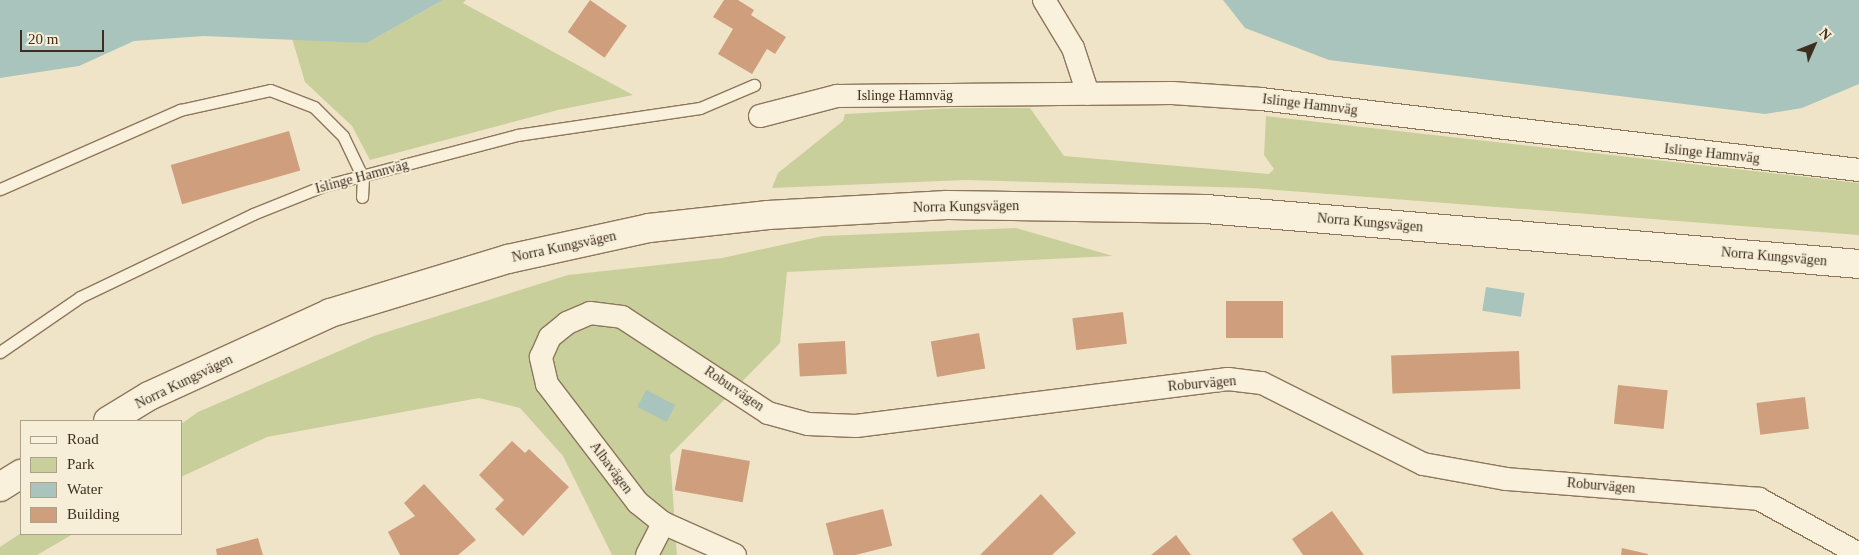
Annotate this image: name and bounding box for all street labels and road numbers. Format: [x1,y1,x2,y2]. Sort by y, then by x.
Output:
street label: Islinge Hamnväg [857,88,953,104]
street label: Islinge Hamnväg [1261,91,1359,119]
street label: Islinge Hamnväg [1663,141,1761,167]
street label: Islinge Hamnväg [313,156,411,198]
street label: Norra Kungsvägen [913,198,1019,216]
street label: Norra Kungsvägen [1316,210,1424,236]
street label: Norra Kungsvägen [510,228,618,266]
street label: Norra Kungsvägen [1720,244,1828,270]
street label: Norra Kungsvägen [133,351,235,413]
street label: Roburvägen [701,363,767,415]
street label: Roburvägen [1167,373,1237,395]
street label: Albavägen [586,439,636,497]
street label: Roburvägen [1566,475,1636,497]

